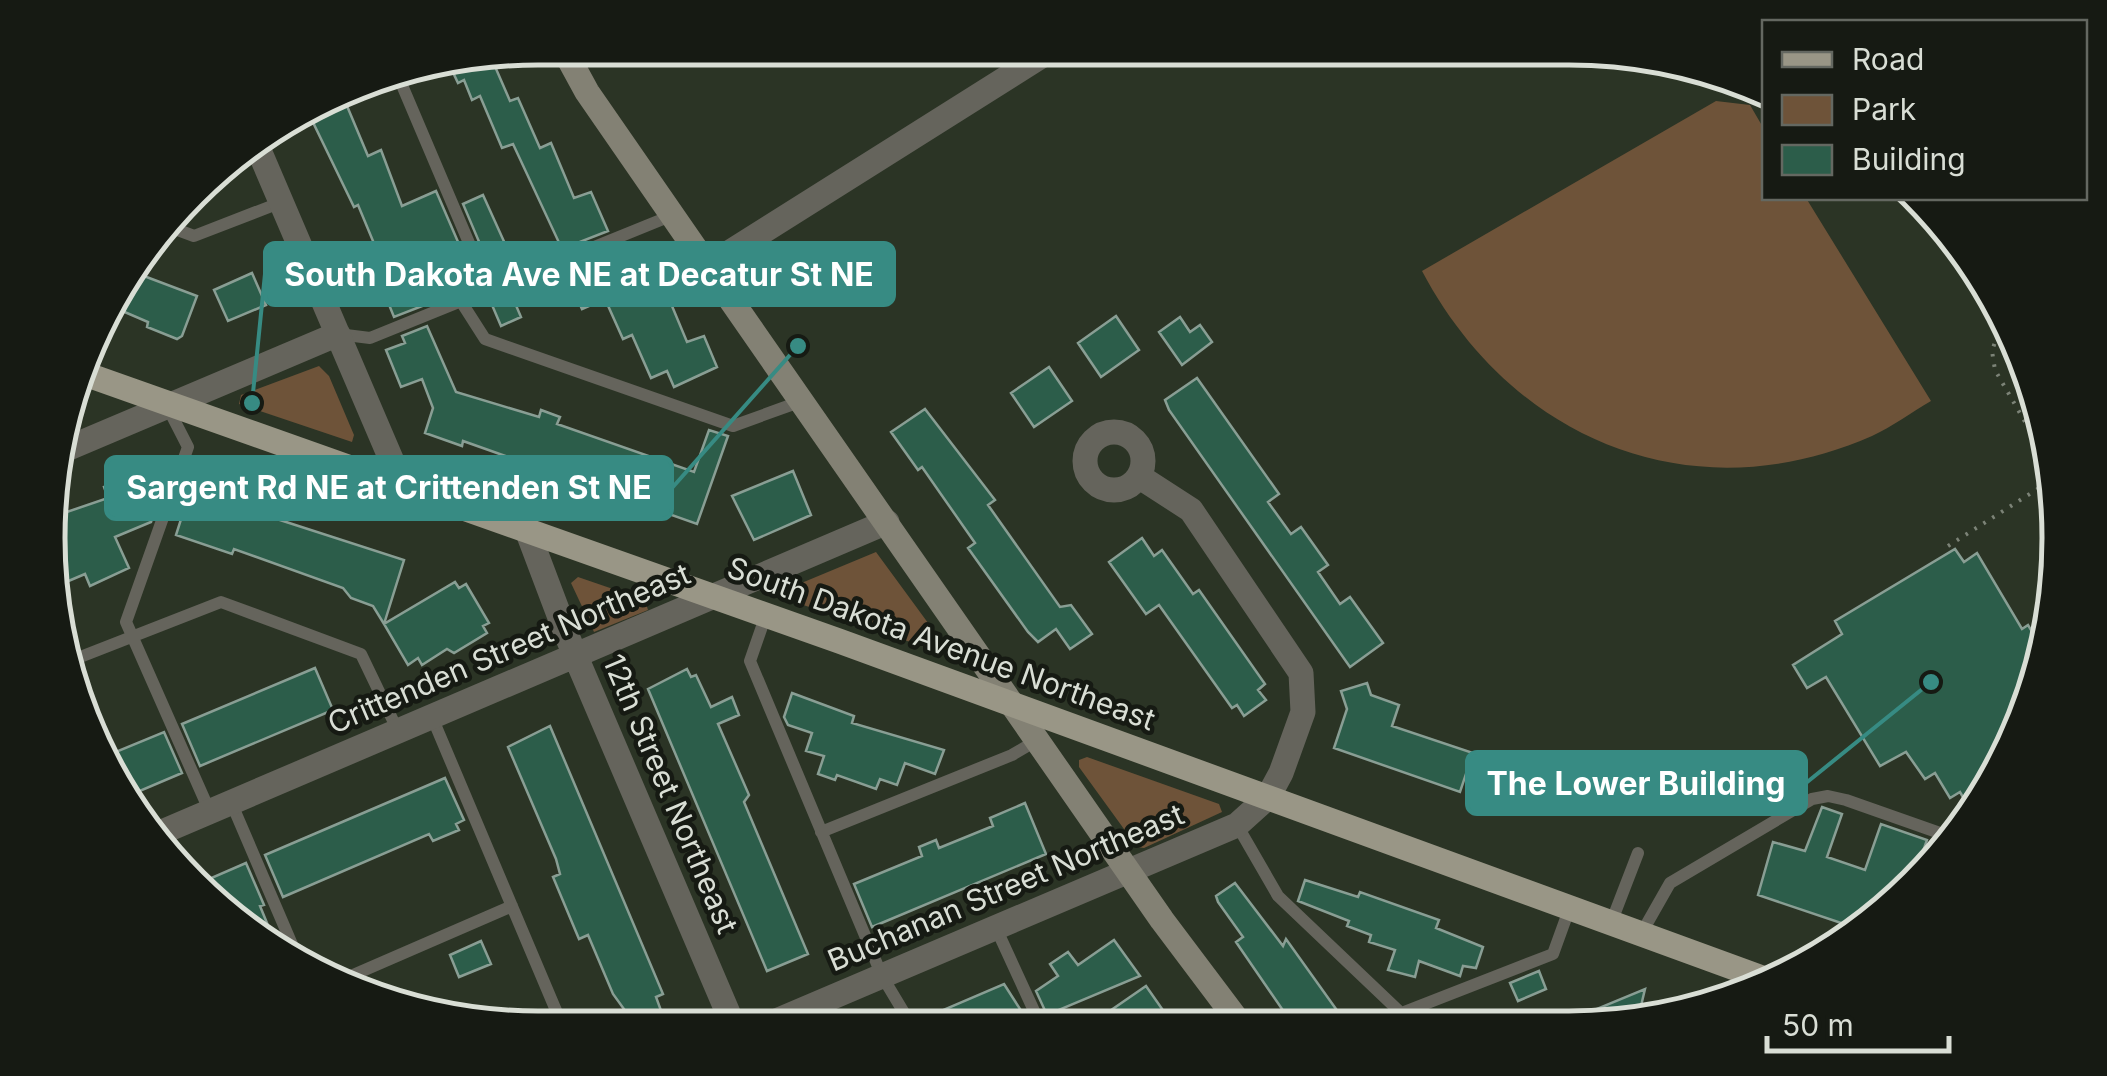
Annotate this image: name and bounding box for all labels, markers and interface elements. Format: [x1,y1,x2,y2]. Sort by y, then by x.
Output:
legend [1762,20,2087,200]
text: Road [1852,41,1924,77]
text: Park [1852,91,1917,127]
text: Building [1852,141,1966,177]
callout: South Dakota Ave NE at Decatur St NE [265,243,894,305]
text: South Dakota Ave NE at Decatur St NE [284,255,874,294]
callout: Sargent Rd NE at Crittenden St NE [106,457,672,519]
text: Sargent Rd NE at Crittenden St NE [126,468,652,507]
street label: South Dakota Avenue Northeast [723,549,1160,737]
street label: Crittenden Street Northeast [322,555,695,741]
street label: 12th Street Northeast [596,649,746,939]
callout: The Lower Building [1467,752,1806,814]
text: The Lower Building [1486,764,1786,803]
street label: Buchanan Street Northeast [822,796,1189,978]
scale bar [1767,991,1950,1053]
text: 50 m [1782,1007,1854,1043]

